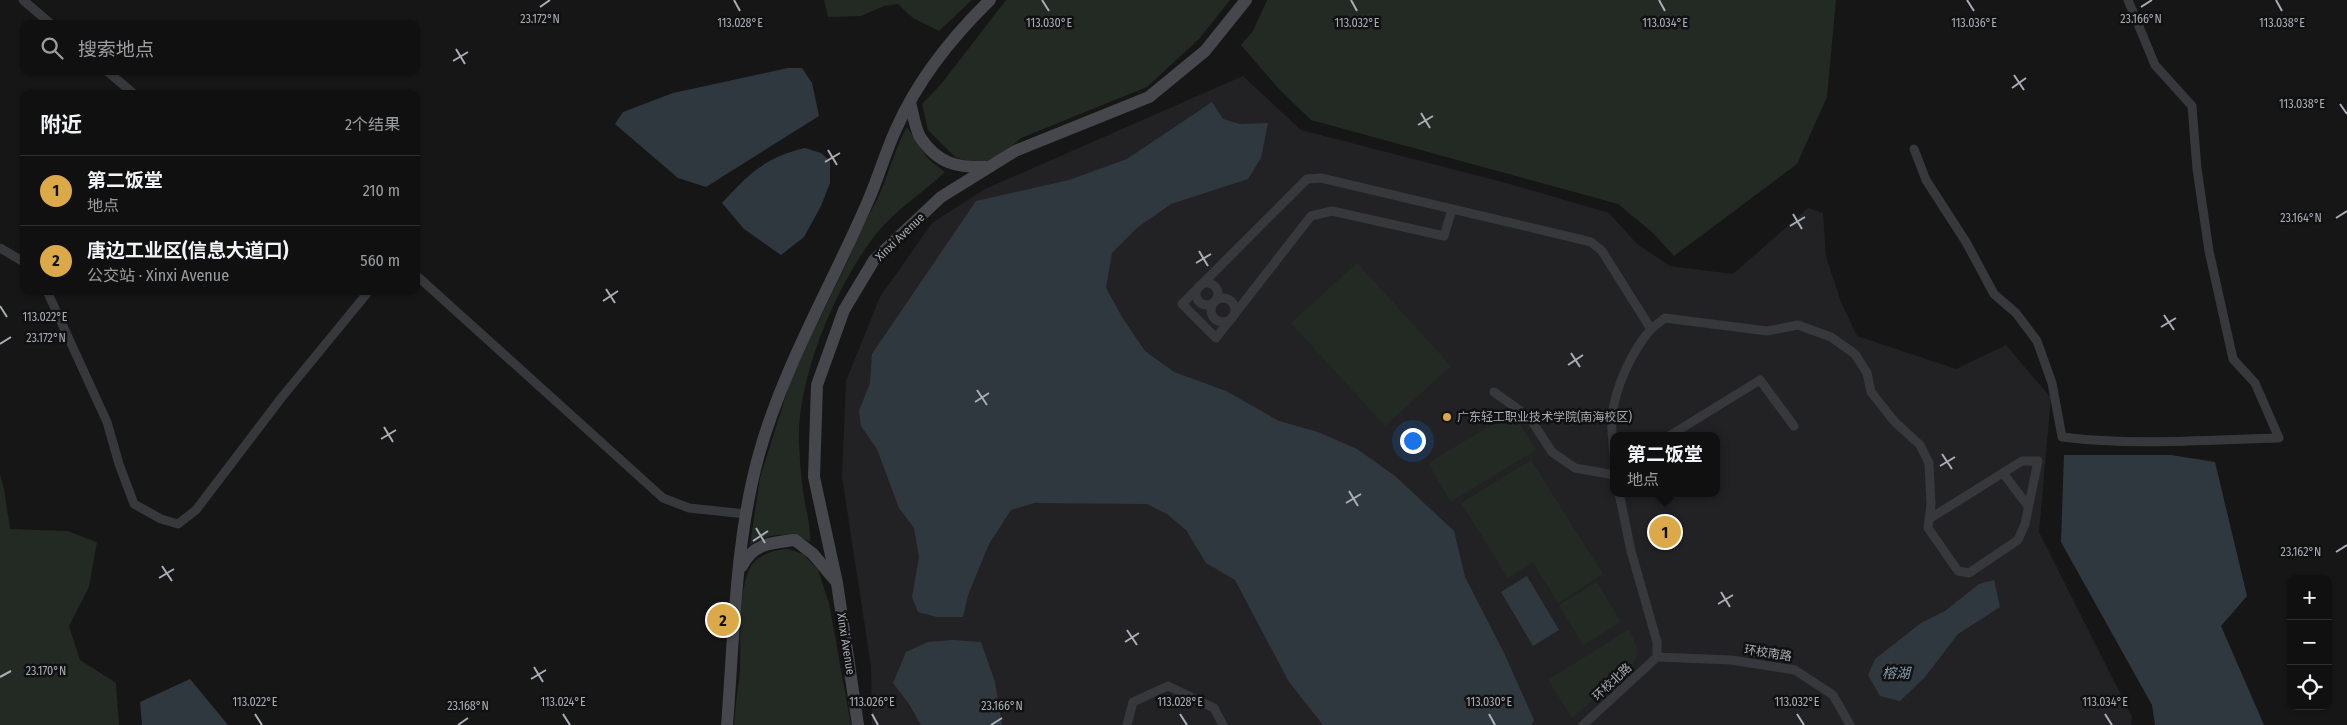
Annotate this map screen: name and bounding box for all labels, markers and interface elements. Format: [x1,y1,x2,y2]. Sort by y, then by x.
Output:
text: 23.172°N [520,12,560,26]
text: 23.166°N [2120,12,2162,26]
text: 113.028°E [717,16,763,30]
text: 113.030°E [1026,16,1072,30]
text: 113.032°E [1334,16,1380,30]
text: 113.034°E [1642,16,1688,30]
text: 113.036°E [1951,16,1997,30]
text: 113.038°E [2259,16,2305,30]
search box [20,20,420,75]
icon: search [38,34,66,62]
text: 搜索地点 [78,38,154,61]
text: 113.038°E [2279,97,2325,111]
text: 附近 [40,112,82,138]
text: 2个结果 [345,115,400,134]
text: 第二饭堂 [87,169,163,192]
text: 1 [53,181,59,200]
text: 210 m [363,181,400,200]
text: 地点 [87,196,119,215]
street label: Xinxi Avenue [873,210,927,264]
text: 23.164°N [2280,211,2322,225]
text: 唐边工业区(信息大道口) [87,239,288,262]
text: 2 [52,251,60,270]
text: 560 m [360,251,400,270]
text: 公交站 · Xinxi Avenue [87,266,229,285]
text: 113.022°E [23,310,68,324]
text: 23.172°N [26,331,66,345]
place label: 广东轻工职业技术学院(南海校区) [1457,410,1633,424]
marker: 广东轻工职业技术学院(南海校区) [1441,411,1453,423]
your location [1400,428,1426,454]
popup [1610,432,1720,497]
text: 第二饭堂 [1627,443,1703,466]
text: 地点 [1627,470,1659,489]
pin: 1 [1649,513,1681,551]
text: 23.162°N [2281,545,2321,559]
map controls [2287,575,2332,710]
button: + [2287,575,2332,620]
pin: 2 [707,601,739,639]
street label: Xinxi Avenue [834,612,858,676]
button: − [2287,620,2332,665]
street label: 环校南路 [1743,642,1793,664]
street label: 环校北路 [1590,661,1634,703]
text: 23.170°N [26,664,66,678]
water label: 榕湖 [1882,665,1912,682]
button: locate [2287,665,2332,710]
text: 113.022°E [233,695,278,709]
text: 113.024°E [540,695,586,709]
text: 113.026°E [849,695,895,709]
text: 113.028°E [1157,695,1203,709]
text: 113.030°E [1466,695,1512,709]
text: 113.032°E [1774,695,1820,709]
text: 113.034°E [2082,695,2128,709]
text: 23.168°N [447,699,489,713]
text: 23.166°N [981,699,1023,713]

